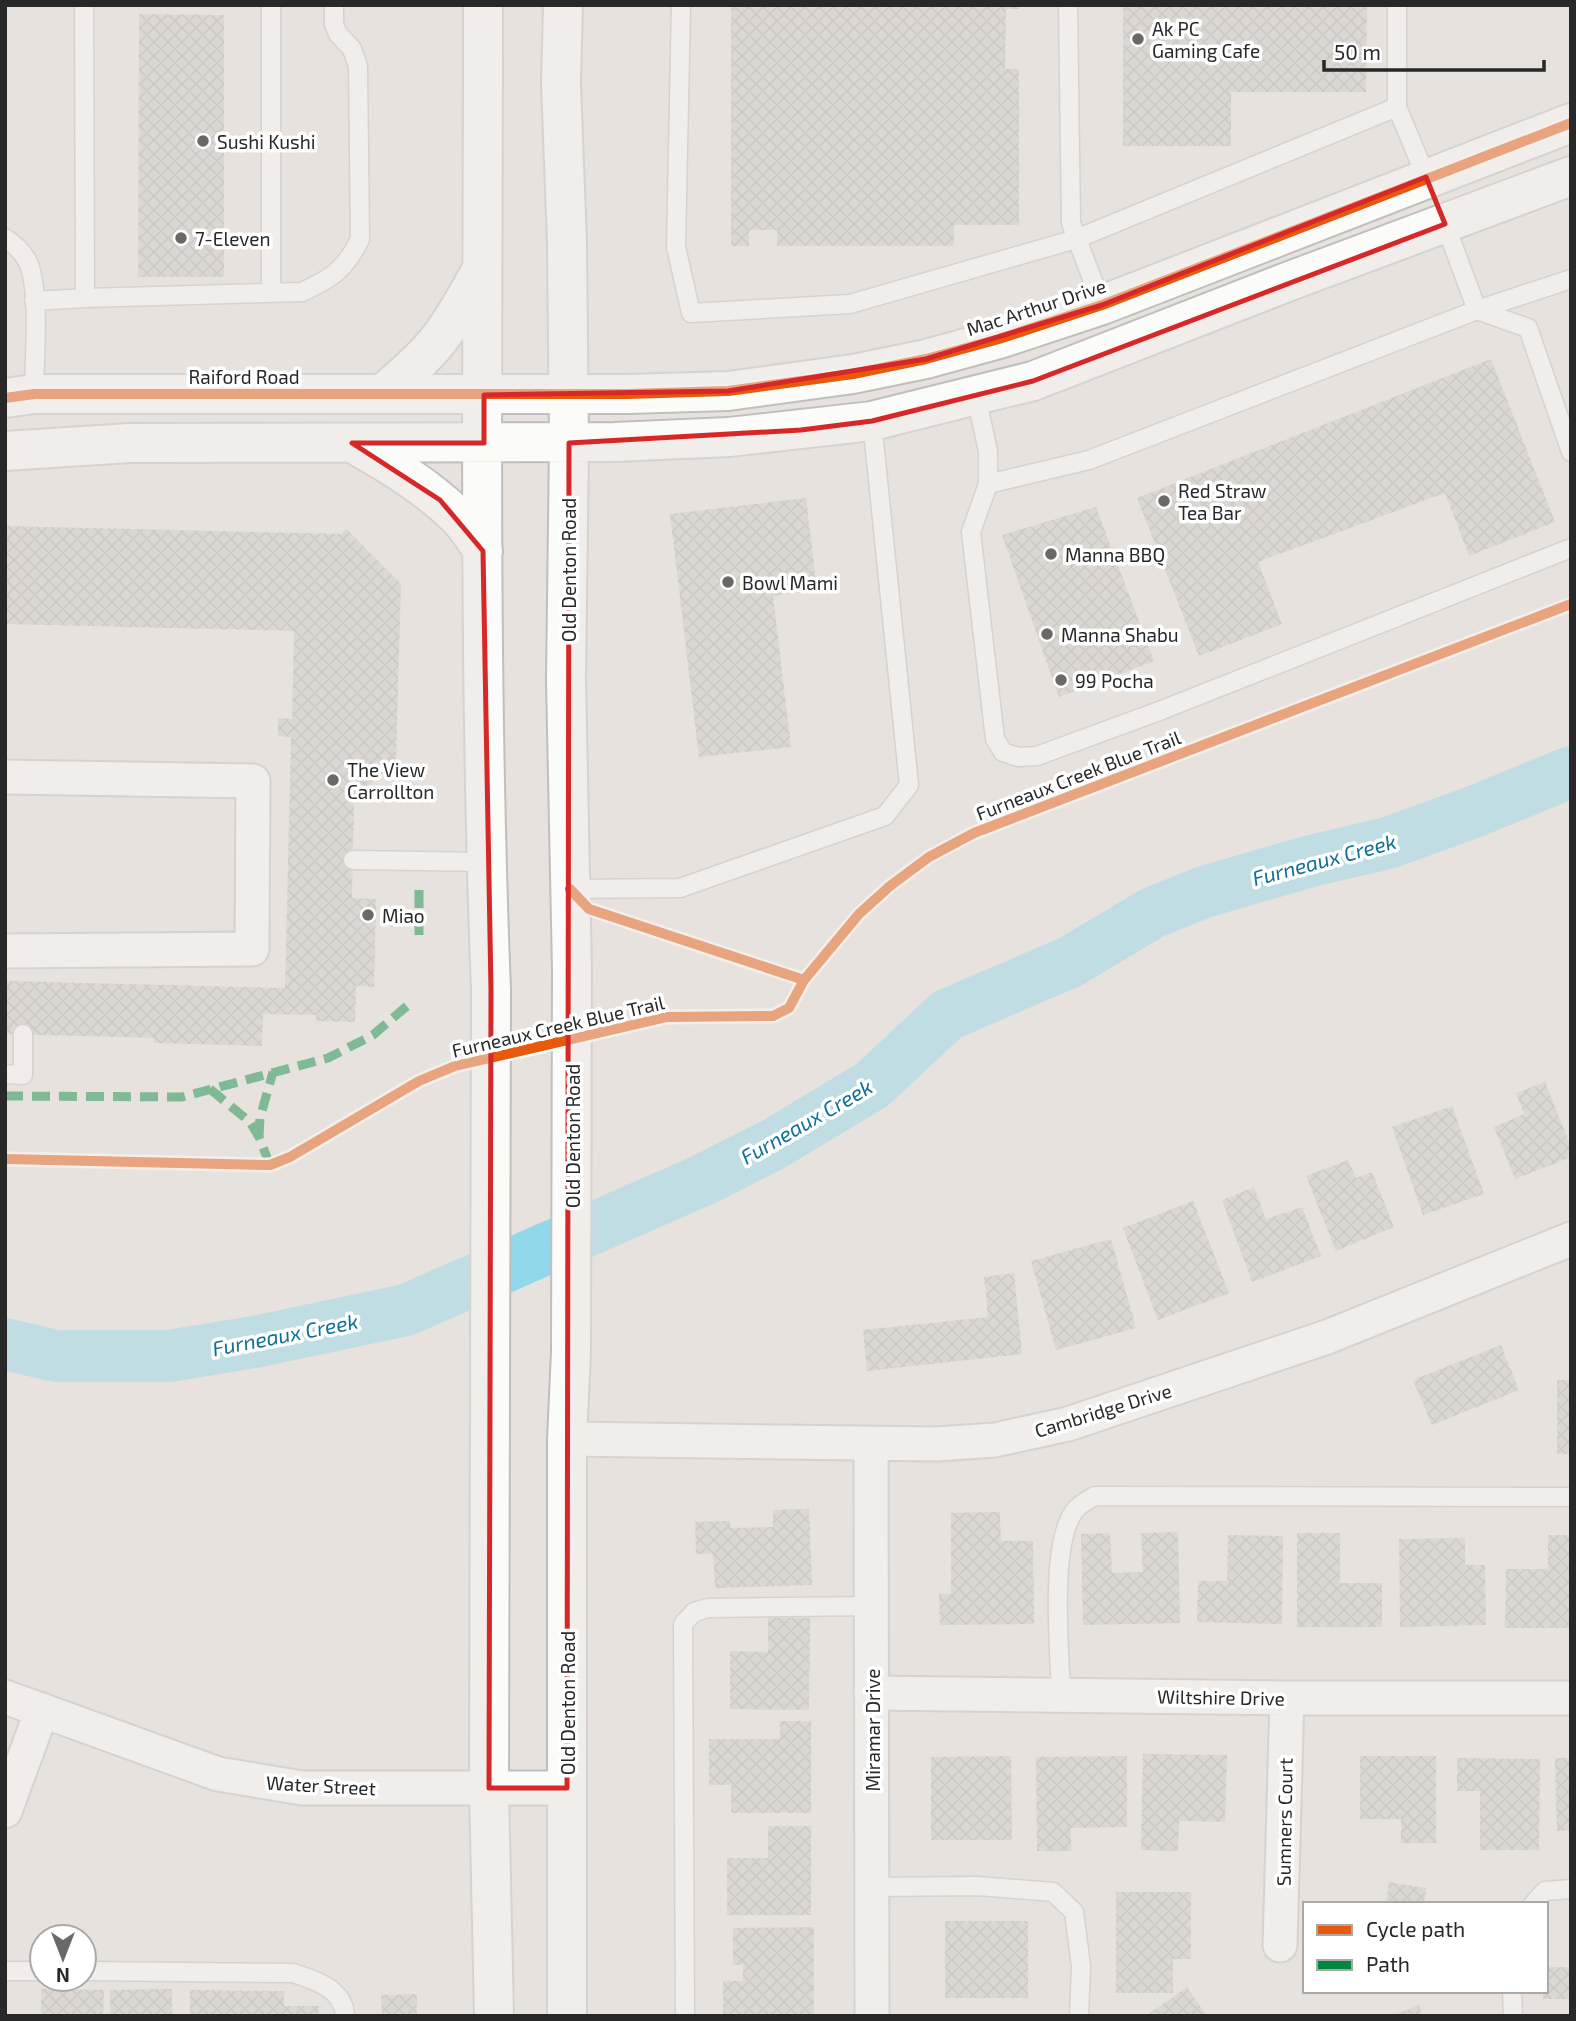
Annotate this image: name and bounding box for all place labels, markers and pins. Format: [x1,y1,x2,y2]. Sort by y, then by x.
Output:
place label: Ak PC Gaming Cafe [1152,17,1260,62]
marker: Ak PC Gaming Cafe [1130,31,1146,47]
place label: Sushi Kushi [217,130,316,153]
marker: Sushi Kushi [195,133,211,149]
place label: 7-Eleven [195,227,271,250]
marker: 7-Eleven [173,230,189,246]
place label: Red Straw Tea Bar [1178,479,1267,524]
marker: Red Straw Tea Bar [1156,493,1172,509]
place label: Manna BBQ [1065,543,1165,566]
marker: Manna BBQ [1043,546,1059,562]
place label: Bowl Mami [742,571,838,594]
marker: Bowl Mami [720,574,736,590]
place label: Manna Shabu [1061,623,1179,646]
marker: Manna Shabu [1039,626,1055,642]
place label: 99 Pocha [1075,669,1154,692]
marker: 99 Pocha [1053,672,1069,688]
place label: The View Carrollton [347,758,434,803]
marker: The View Carrollton [325,772,341,788]
place label: Miao [382,904,425,927]
marker: Miao [360,907,376,923]

